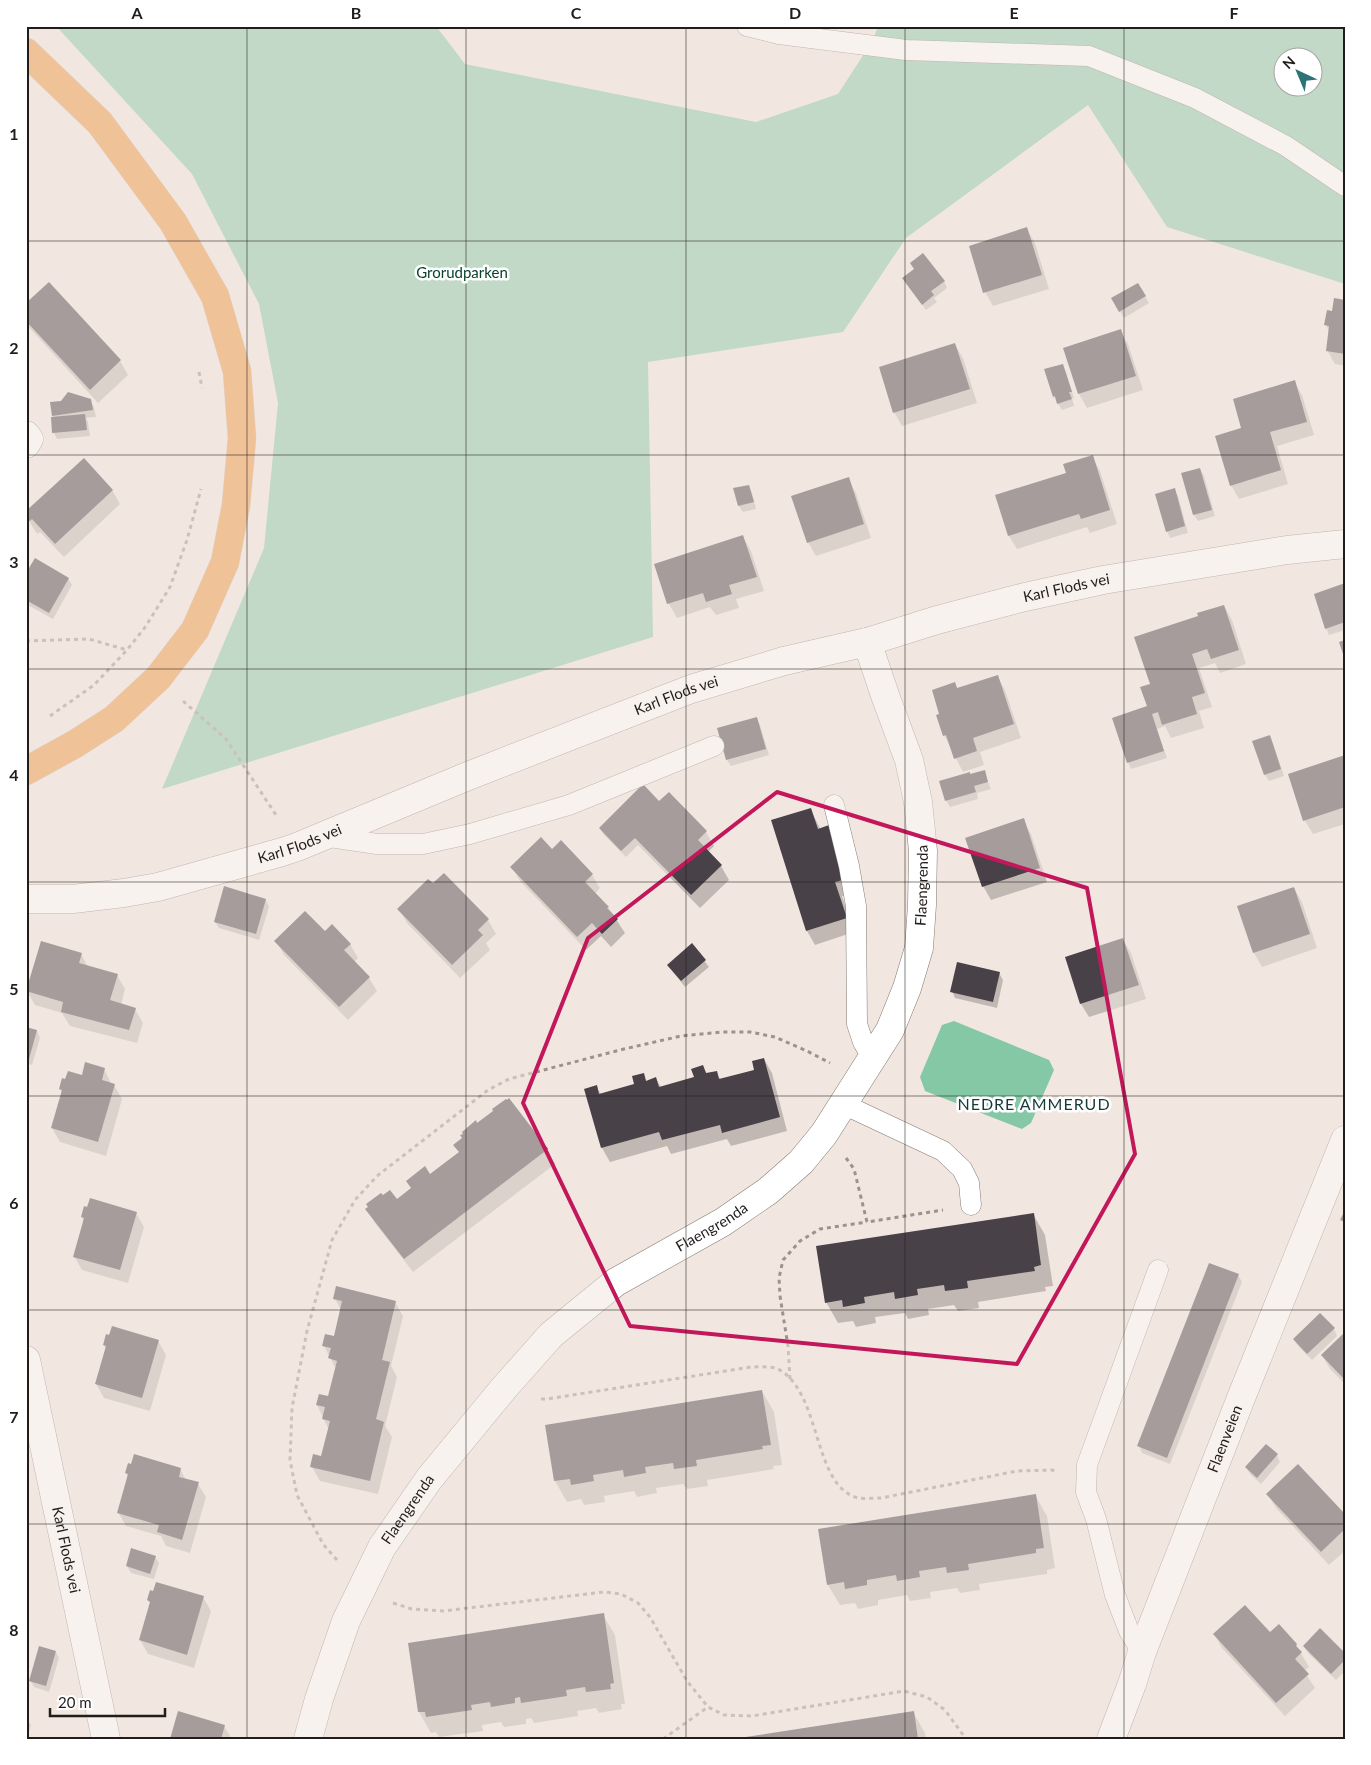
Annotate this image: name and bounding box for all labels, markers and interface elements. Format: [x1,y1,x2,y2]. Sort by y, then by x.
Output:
text: A [130,3,143,22]
text: B [351,3,361,22]
text: C [571,3,582,22]
text: D [789,3,801,22]
text: E [1009,3,1019,22]
text: F [1229,3,1239,22]
north arrow [1274,48,1324,98]
text: N [1279,52,1298,72]
text: 1 [9,124,19,143]
park label: Grorudparken [416,263,508,281]
text: 2 [9,338,19,357]
text: 3 [9,552,19,571]
street label: Karl Flods vei [1021,569,1111,605]
street label: Karl Flods vei [631,671,720,718]
text: 4 [9,765,19,784]
street label: Karl Flods vei [255,820,344,866]
street label: Flaengrenda [911,844,931,926]
text: 5 [9,979,19,998]
district label: NEDRE AMMERUD [957,1094,1111,1113]
text: 6 [9,1193,19,1212]
street label: Flaengrenda [672,1198,751,1255]
street label: Flaenveien [1203,1402,1245,1475]
text: 7 [9,1407,19,1426]
street label: Flaengrenda [377,1470,438,1547]
street label: Karl Flods vei [49,1505,85,1595]
text: 8 [9,1620,19,1639]
scale bar [50,1685,165,1717]
text: 20 m [58,1693,92,1711]

